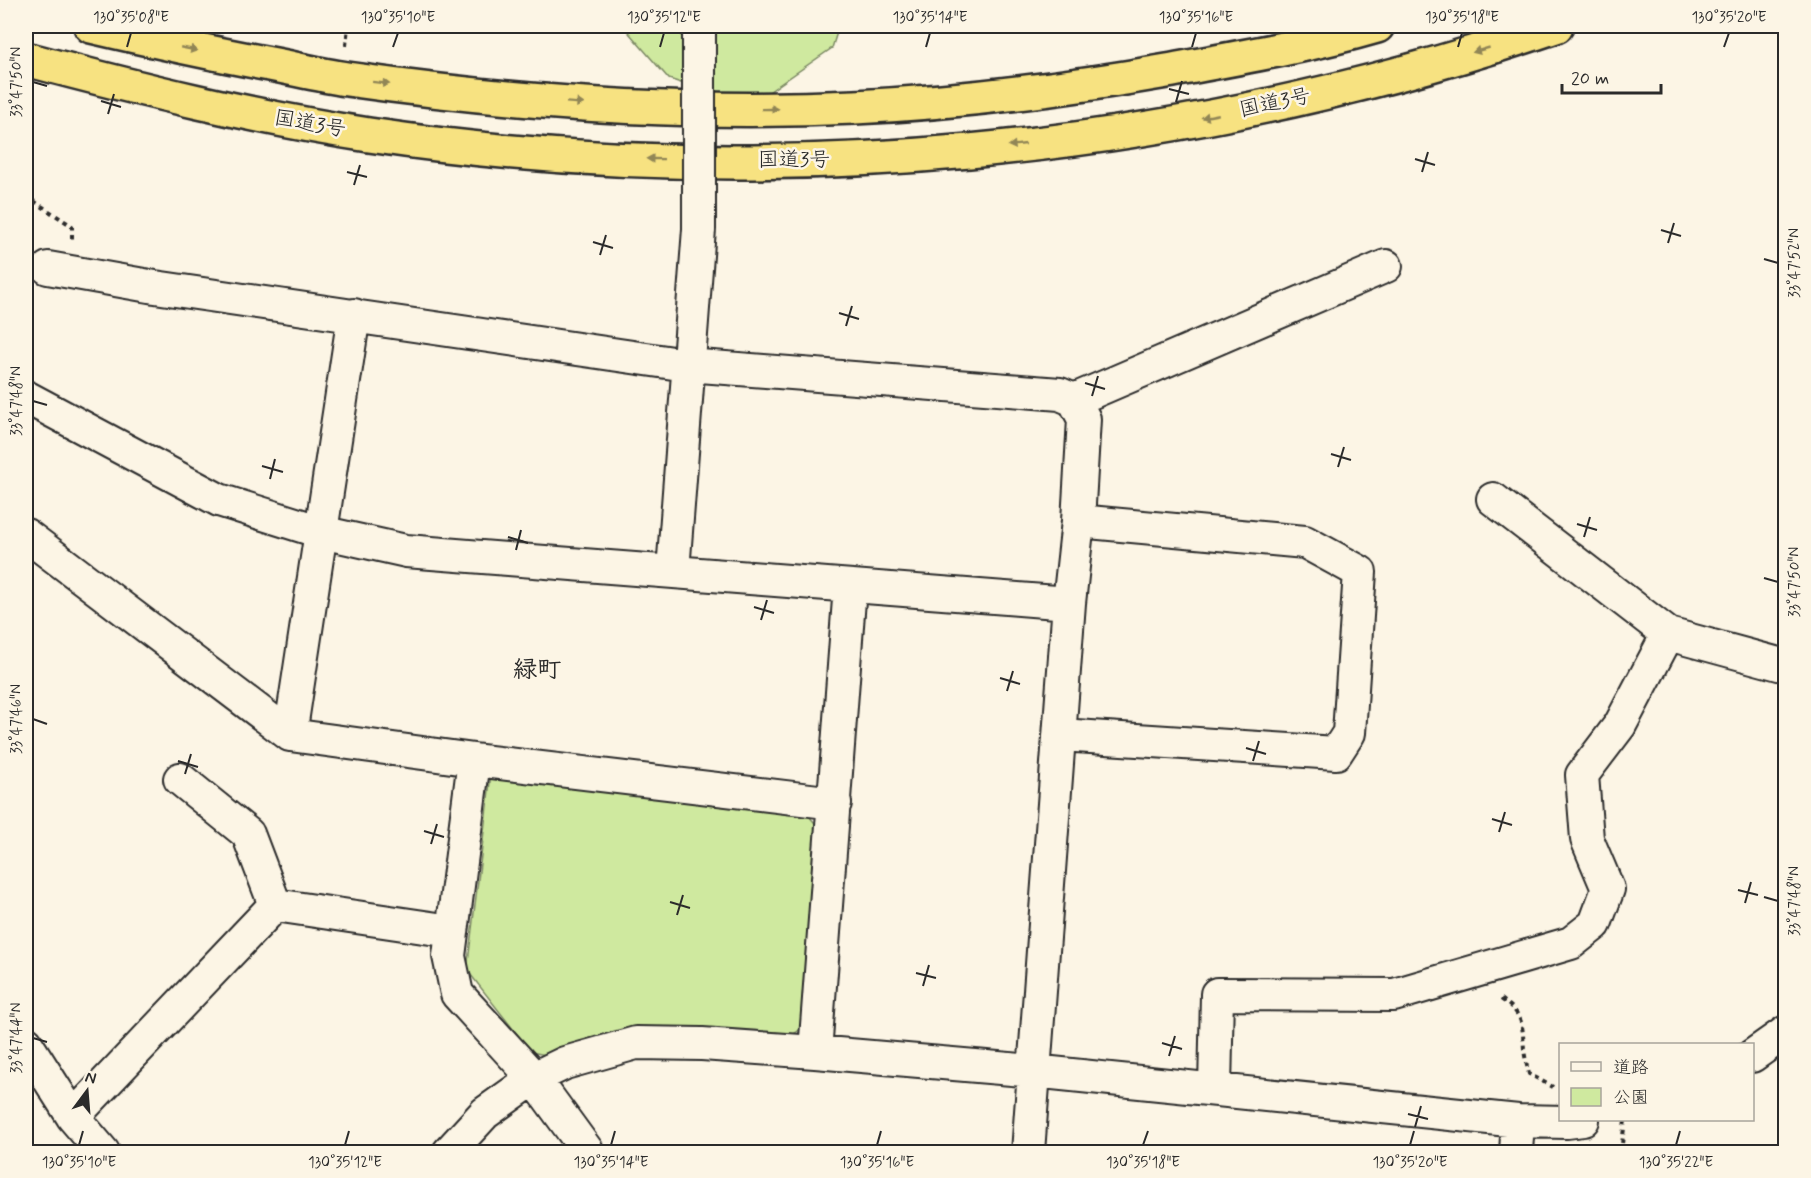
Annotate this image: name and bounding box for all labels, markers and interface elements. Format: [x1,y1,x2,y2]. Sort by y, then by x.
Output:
text: 130°35'08"E [93,8,169,28]
text: 130°35'10"E [361,8,436,28]
text: 130°35'12"E [627,8,701,28]
text: 130°35'14"E [892,8,968,28]
text: 130°35'16"E [1159,8,1233,28]
text: 130°35'18"E [1425,8,1499,28]
text: 130°35'20"E [1691,8,1767,28]
one-way arrow [180,45,199,54]
one-way arrow [1472,46,1490,55]
text: 33°47'50"N [7,47,27,117]
scale bar [1562,57,1661,95]
text: 20 m [1571,67,1609,91]
one-way arrow [372,78,391,88]
street label: 国道3号 [1237,82,1313,124]
one-way arrow [565,98,584,108]
street label: 国道3号 [272,104,348,144]
one-way arrow [760,104,779,113]
one-way arrow [1200,112,1219,121]
one-way arrow [1008,140,1027,150]
street label: 国道3号 [758,146,830,174]
one-way arrow [645,154,664,164]
text: 33°47'52"N [1785,228,1805,298]
text: 33°47'48"N [7,366,27,436]
text: 33°47'50"N [1785,547,1805,617]
district label: 緑町 [513,655,561,686]
text: 33°47'46"N [7,684,27,754]
text: 33°47'48"N [1785,866,1805,936]
text: 33°47'44"N [7,1003,27,1073]
legend [1559,1043,1754,1121]
text: 道路 [1613,1056,1649,1080]
north arrow [57,1061,117,1121]
text: N [83,1066,99,1090]
text: 公園 [1613,1086,1649,1110]
text: 130°35'10"E [42,1153,117,1173]
text: 130°35'12"E [308,1153,382,1173]
text: 130°35'14"E [573,1153,649,1173]
text: 130°35'16"E [840,1153,914,1173]
text: 130°35'18"E [1106,1153,1180,1173]
text: 130°35'20"E [1372,1153,1448,1173]
text: 130°35'22"E [1639,1153,1714,1173]

